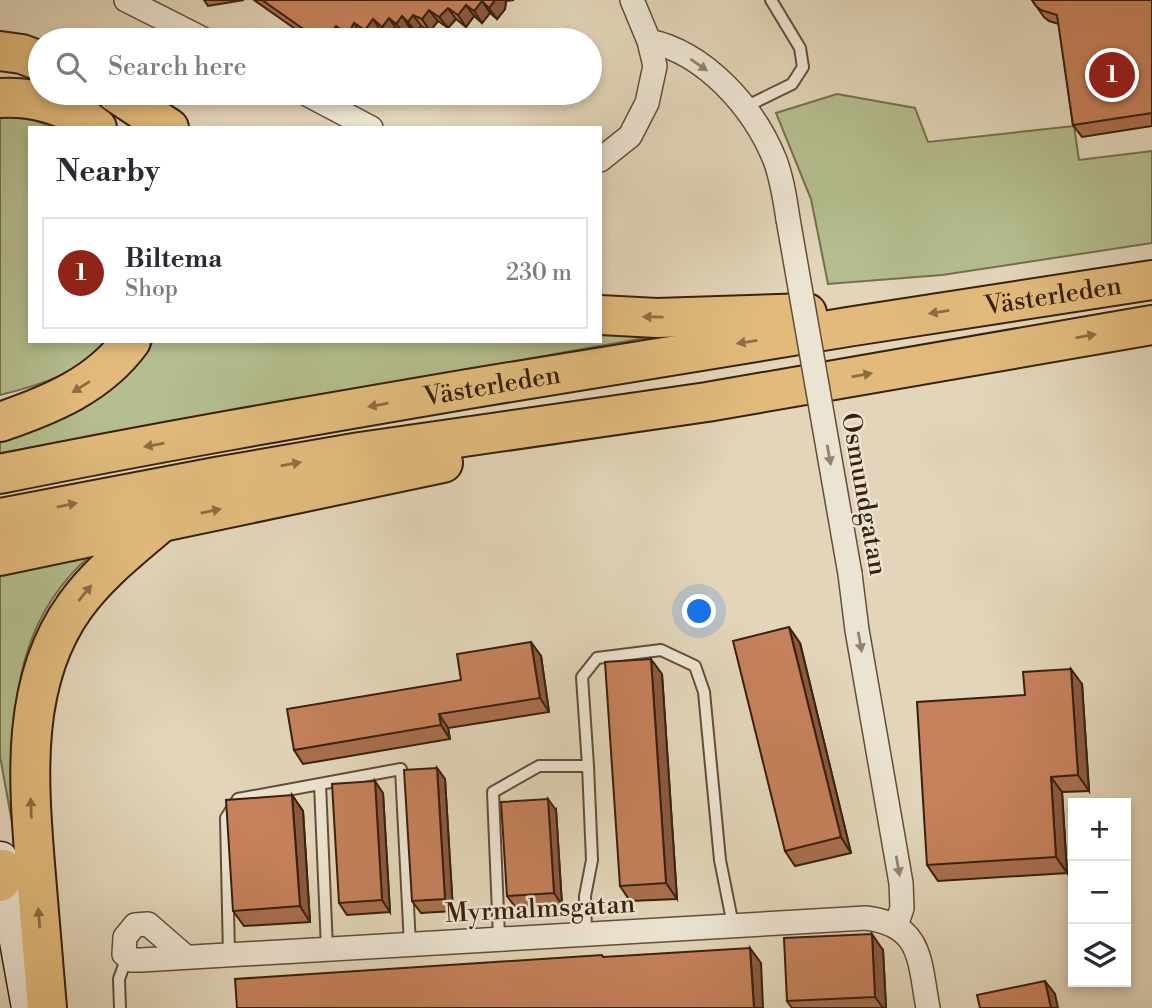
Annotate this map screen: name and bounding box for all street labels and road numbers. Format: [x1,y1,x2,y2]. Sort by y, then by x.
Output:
street label: Västerleden [981,270,1124,322]
street label: Västerleden [420,359,563,413]
street label: Osmundgatan [834,410,894,578]
street label: Myrmalmsgatan [444,888,636,930]

